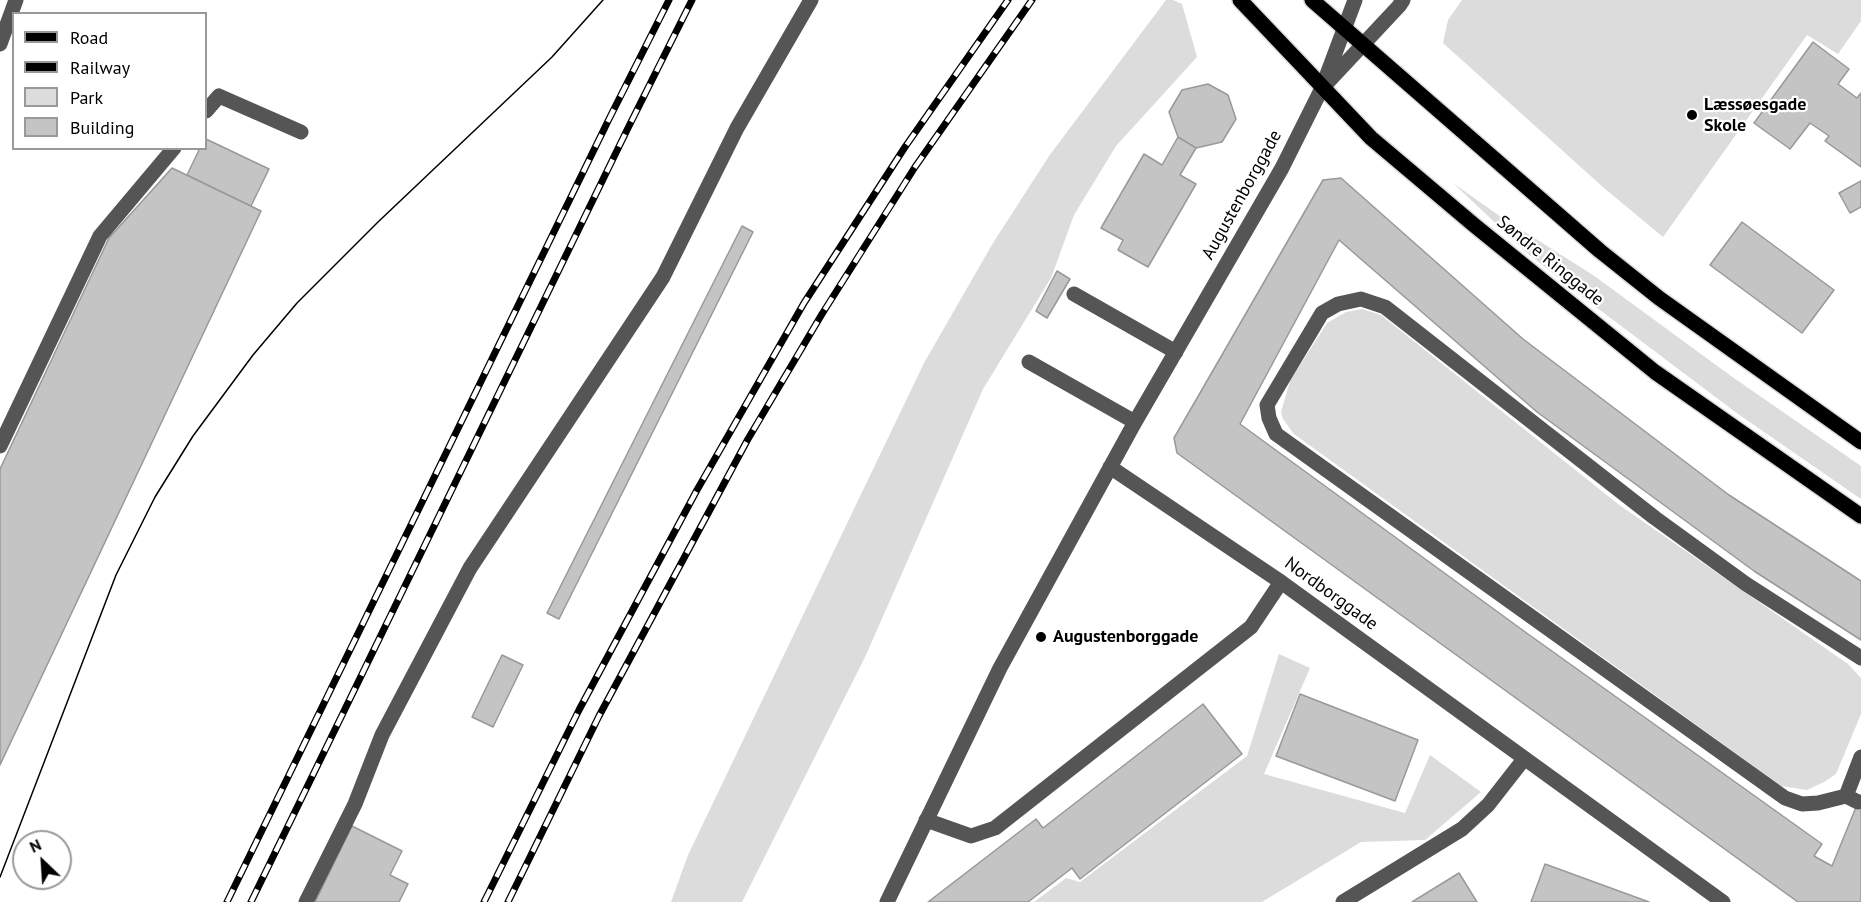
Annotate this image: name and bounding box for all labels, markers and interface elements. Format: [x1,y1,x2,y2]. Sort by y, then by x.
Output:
legend [12,12,207,150]
text: Road [70,26,108,49]
text: Railway [70,56,130,79]
text: Park [70,86,103,109]
place label: Læssøesgade Skole [1704,94,1806,136]
marker: Læssøesgade Skole [1685,108,1699,122]
text: Building [70,116,134,139]
street label: Augustenborggade [1197,127,1287,263]
street label: Søndre Ringgade [1492,211,1608,311]
street label: Nordborggade [1280,553,1382,635]
place label: Augustenborggade [1053,626,1198,648]
marker: Augustenborggade [1034,630,1048,644]
north arrow [12,830,72,890]
text: N [26,834,44,857]

